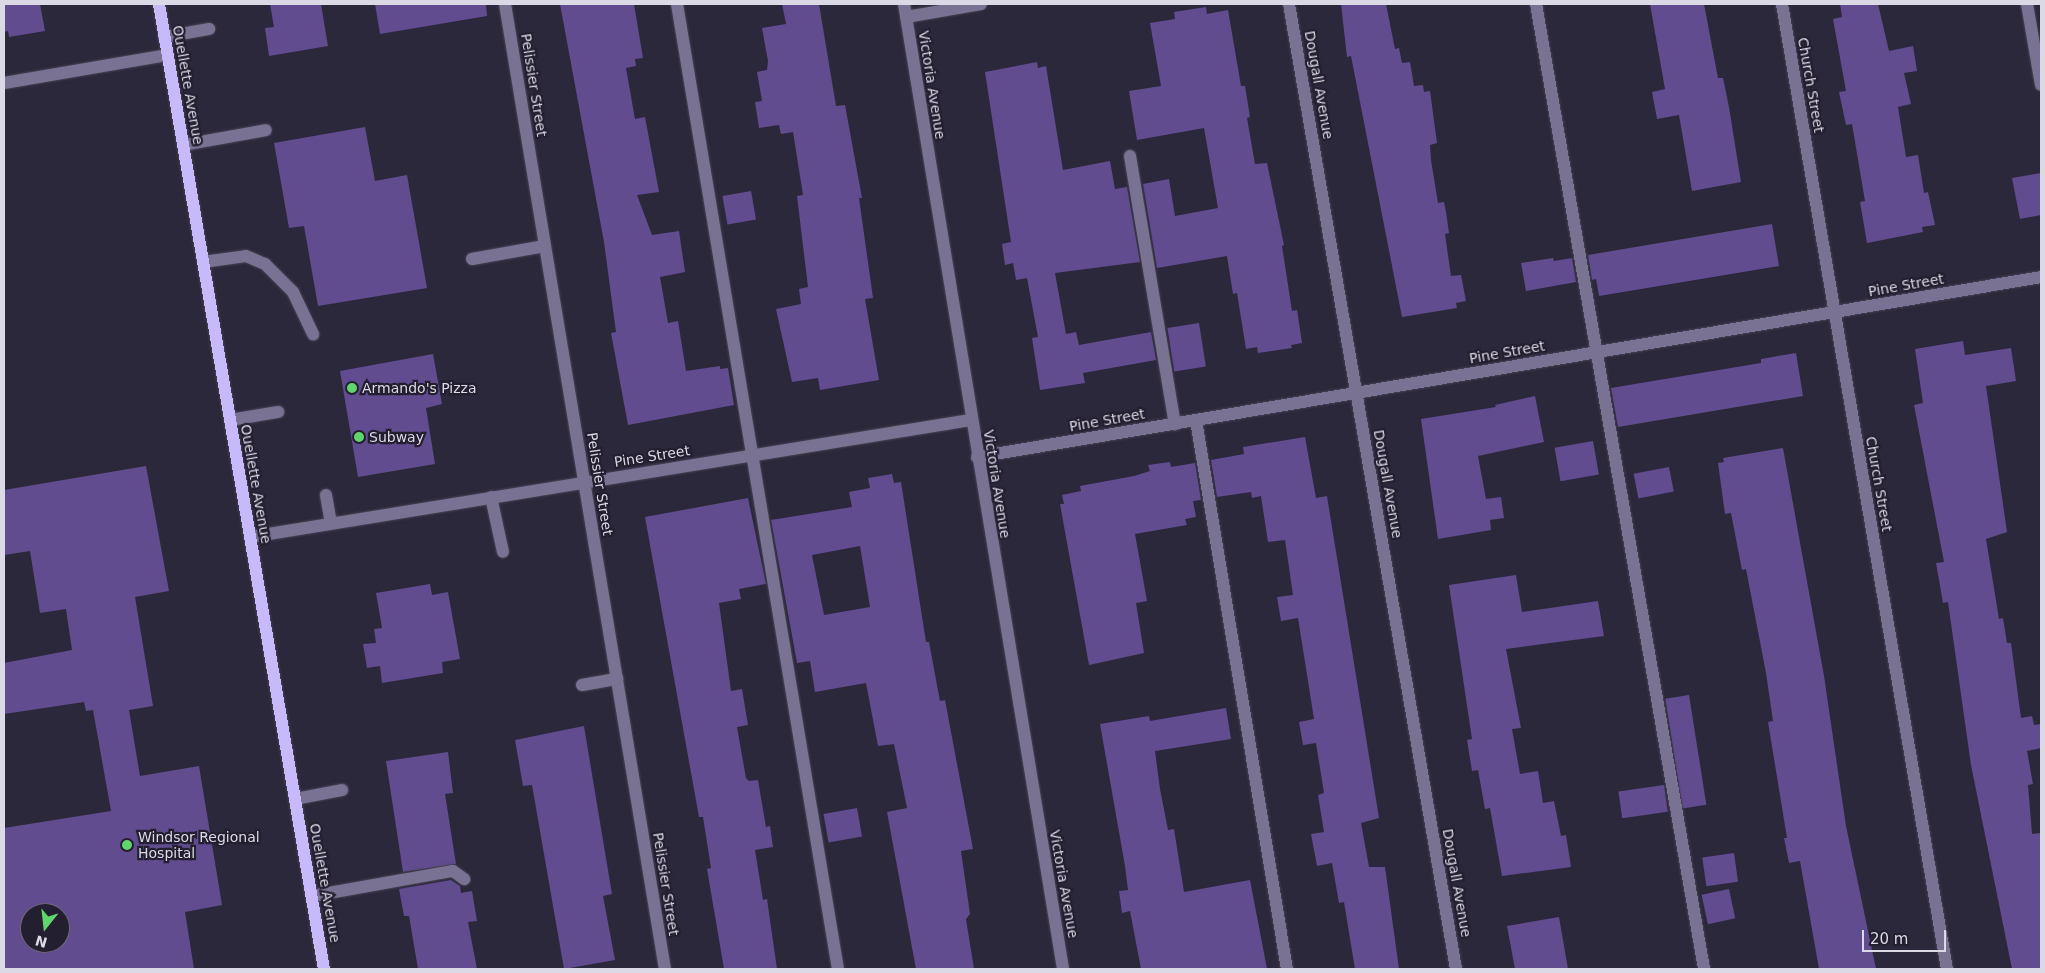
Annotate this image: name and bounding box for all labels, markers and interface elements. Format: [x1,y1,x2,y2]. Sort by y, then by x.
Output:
street label: Ouellette Avenue [169,24,207,146]
street label: Dougall Avenue [1301,29,1337,141]
street label: Victoria Avenue [915,30,949,140]
street label: Pelissier Street [518,32,550,138]
street label: Church Street [1794,36,1828,134]
street label: Pine Street [1867,270,1945,300]
street label: Pine Street [1468,337,1546,367]
place label: Armando's Pizza [362,380,477,396]
marker: Armando's Pizza [346,382,358,394]
street label: Pine Street [1068,405,1146,435]
street label: Ouellette Avenue [237,423,275,545]
street label: Dougall Avenue [1370,428,1406,540]
place label: Subway [369,429,424,445]
street label: Victoria Avenue [980,429,1014,539]
marker: Subway [353,431,365,443]
street label: Pelissier Street [584,431,616,537]
street label: Church Street [1862,435,1896,533]
street label: Pine Street [613,442,691,470]
street label: Ouellette Avenue [306,822,344,944]
street label: Dougall Avenue [1439,827,1475,939]
place label: Windsor Regional Hospital [138,829,260,862]
street label: Victoria Avenue [1046,829,1082,939]
street label: Pelissier Street [650,831,682,937]
marker: Windsor Regional Hospital [120,838,134,852]
north arrow [20,903,70,953]
scale bar [1865,920,1949,952]
text: 20 m [1870,930,1908,948]
text: N [33,932,49,951]

